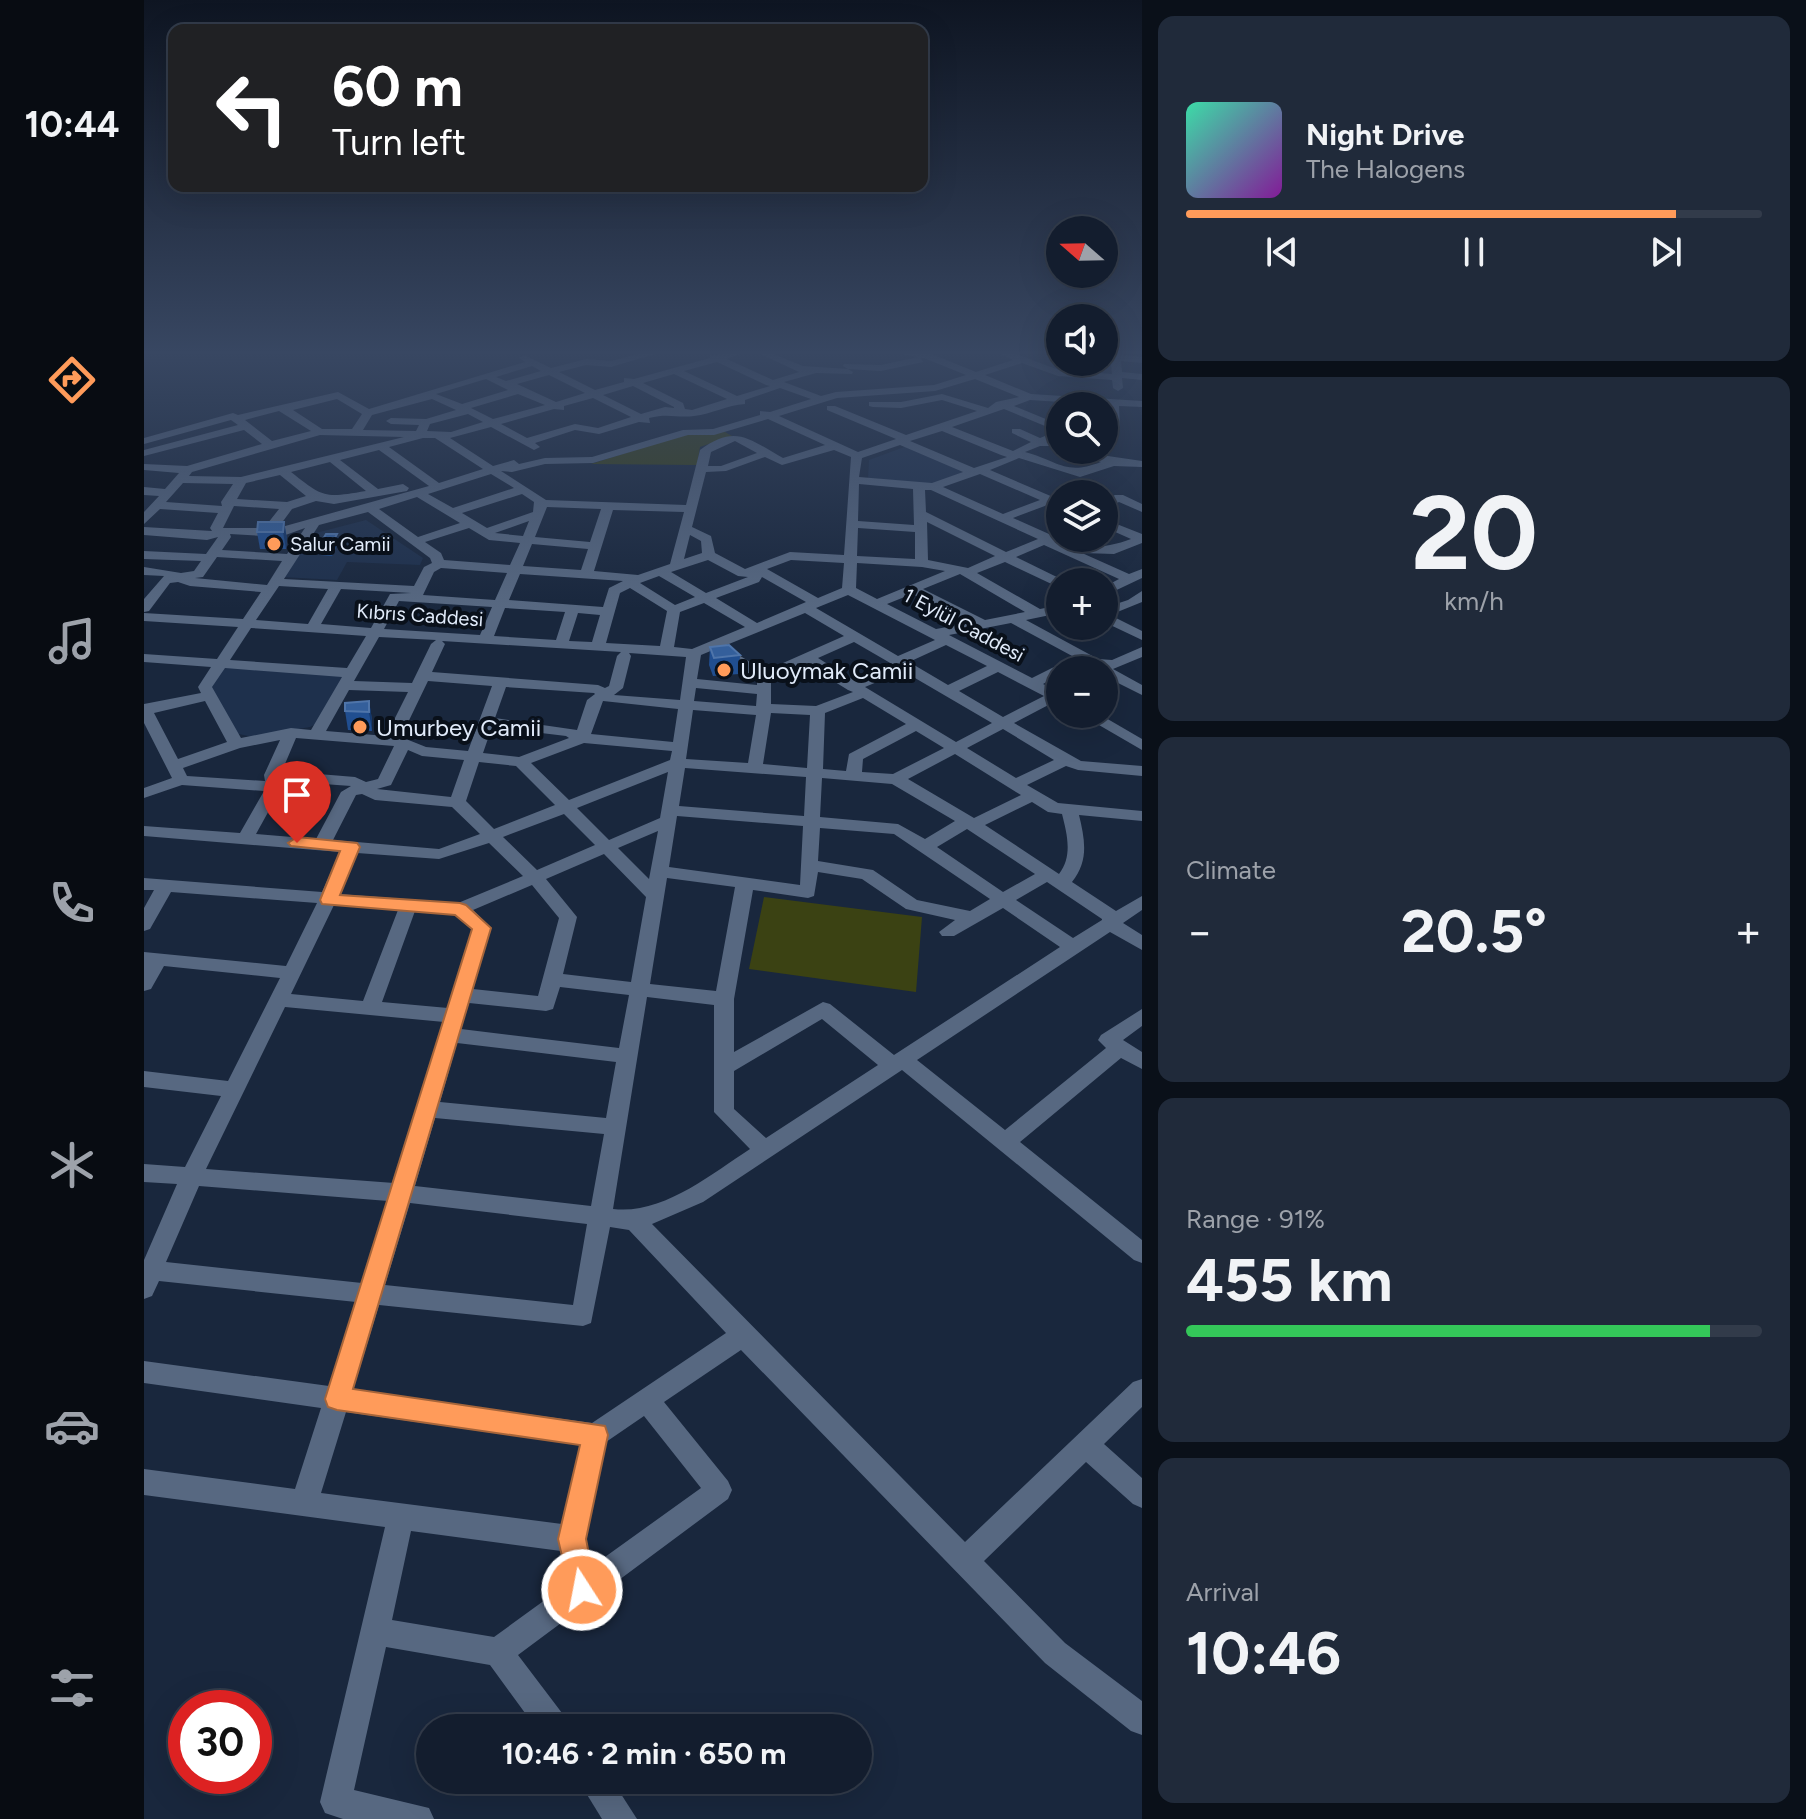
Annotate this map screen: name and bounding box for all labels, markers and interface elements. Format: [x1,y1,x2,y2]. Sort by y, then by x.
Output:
text: 60 m [332,53,463,120]
icon: left [200,56,304,160]
text: 10:44 [25,103,119,146]
text: Night Drive [1306,116,1464,153]
text: Turn left [332,121,466,164]
text: The Halogens [1306,153,1465,185]
north arrow [1046,216,1118,288]
map controls [1046,216,1118,728]
icon: previous [1260,230,1304,274]
icon: pause [1452,230,1496,274]
icon: next [1644,230,1688,274]
button: sound [1046,304,1118,376]
icon: directions [44,352,100,408]
button: search [1046,392,1118,464]
text: 20 [1410,470,1538,595]
button: layers [1046,480,1118,552]
place label: Salur Camii [290,532,391,556]
marker: Salur Camii [265,535,283,553]
button: + [1046,568,1118,640]
street label: 1 Eylül Caddesi [899,583,1029,667]
text: km/h [1444,585,1504,617]
street label: Kıbrıs Caddesi [356,599,484,631]
icon: music [44,613,100,669]
place label: Uluoymak Camii [740,656,913,685]
button: − [1046,656,1118,728]
marker: Uluoymak Camii [715,661,733,679]
place label: Umurbey Camii [376,713,541,742]
marker: Umurbey Camii [351,718,369,736]
pin [263,761,331,843]
icon: arrive [275,773,319,817]
text: Climate [1186,854,1276,886]
icon: phone [44,875,100,931]
text: 20.5° [1401,895,1547,967]
text: − [1186,905,1213,958]
text: + [1735,905,1762,958]
icon: climate [44,1137,100,1193]
text: Range · 91% [1186,1203,1325,1235]
text: 455 km [1186,1244,1393,1316]
icon: car [44,1398,100,1454]
position arrow [540,1548,624,1632]
text: Arrival [1186,1576,1259,1608]
text: 10:46 [1186,1617,1341,1689]
icon: filters [44,1660,100,1716]
speed limit sign: 30 [168,1690,272,1794]
text: 10:46 · 2 min · 650 m [502,1735,786,1772]

